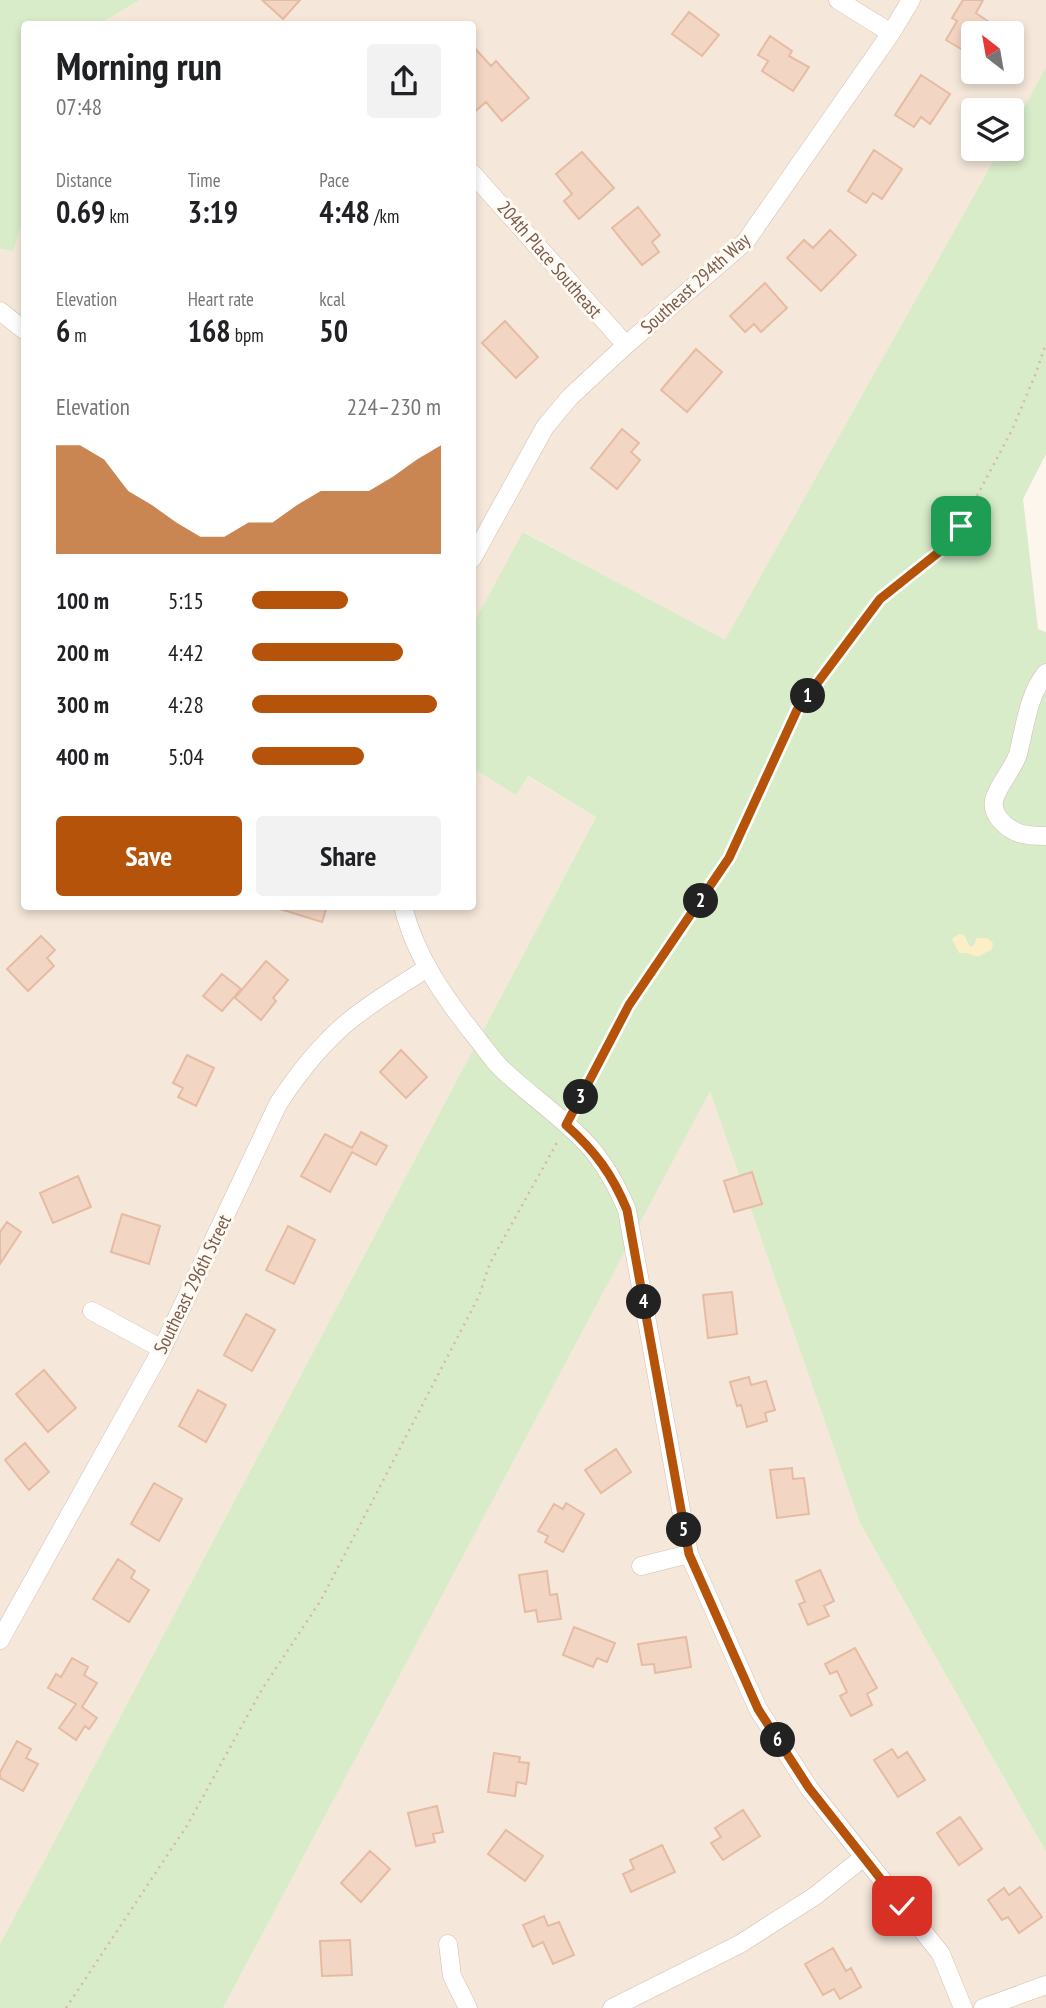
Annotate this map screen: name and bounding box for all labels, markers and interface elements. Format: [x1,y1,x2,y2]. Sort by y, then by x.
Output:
north arrow [961,21,1024,84]
map controls [961,21,1024,161]
text: Morning run [56,41,222,90]
button: share [367,44,441,118]
text: 07:48 [56,92,102,121]
button: layers [961,98,1024,161]
text: Distance [56,168,112,192]
text: Time [188,168,221,192]
text: Pace [319,168,349,192]
text: 0.69 [56,192,105,231]
text: 3:19 [188,192,238,231]
text: 4:48 [319,192,370,231]
street label: 204th Place Southeast [493,195,608,323]
text: km [105,204,129,228]
text: /km [370,204,399,228]
street label: Southeast 294th Way [635,227,755,338]
text: Elevation [56,287,117,311]
text: Heart rate [188,287,254,311]
text: kcal [319,287,345,311]
text: 6 [56,311,70,350]
text: 168 [188,311,231,350]
text: 50 [319,311,348,350]
text: m [70,323,87,347]
text: bpm [231,323,264,347]
text: Elevation [56,392,130,421]
text: 224–230 m [347,392,441,421]
pin [931,496,991,556]
icon: arrive [942,507,980,545]
text: 100 m [56,586,109,615]
text: 5:15 [168,586,204,615]
text: 200 m [56,638,109,667]
text: 4:42 [168,638,204,667]
pin: 1 [790,678,826,714]
text: 1 [803,683,812,707]
text: 300 m [56,690,109,719]
text: 4:28 [168,690,204,719]
text: 400 m [56,742,109,771]
text: 5:04 [168,742,204,771]
button: Save [56,816,242,896]
button: Share [256,816,441,896]
pin: 2 [684,884,718,918]
text: 2 [696,888,705,912]
pin: 3 [564,1080,598,1114]
text: 3 [576,1084,585,1108]
street label: Southeast 296th Street [148,1210,236,1358]
pin: 4 [626,1284,662,1320]
text: 4 [639,1289,648,1313]
pin: 5 [666,1512,702,1548]
text: 5 [679,1517,688,1541]
pin: 6 [760,1722,796,1758]
text: 6 [773,1727,782,1751]
pin [872,1876,932,1936]
icon: check [883,1887,921,1925]

